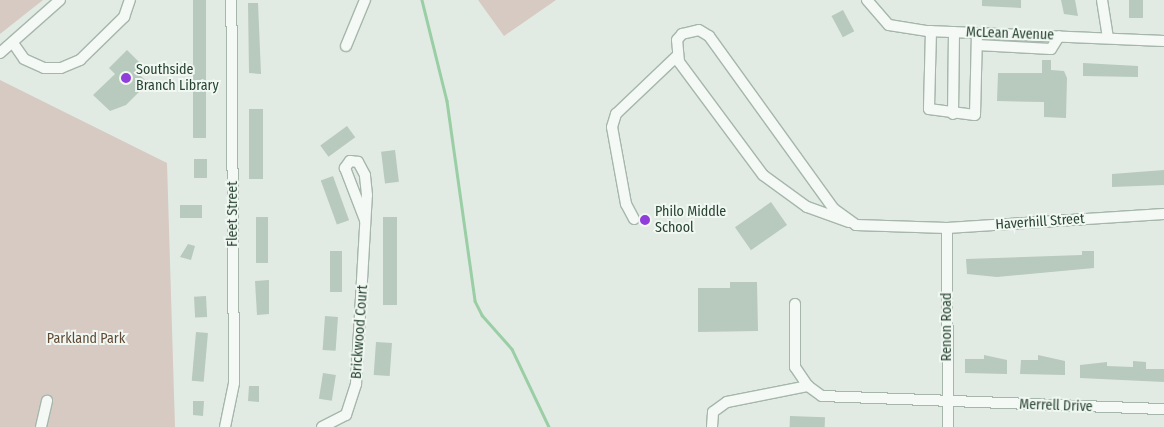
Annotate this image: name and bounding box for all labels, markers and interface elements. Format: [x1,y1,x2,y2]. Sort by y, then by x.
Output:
street label: McLean Avenue [966,24,1054,44]
place label: Southside Branch Library [136,62,219,94]
marker: Southside Branch Library [120,72,132,84]
street label: Fleet Street [225,181,241,247]
place label: Philo Middle School [655,204,726,236]
street label: Haverhill Street [995,211,1085,233]
marker: Philo Middle School [639,214,651,226]
street label: Brickwood Court [348,284,372,380]
street label: Renon Road [939,293,955,361]
park label: Parkland Park [47,331,125,347]
street label: Merrell Drive [1019,396,1093,416]

